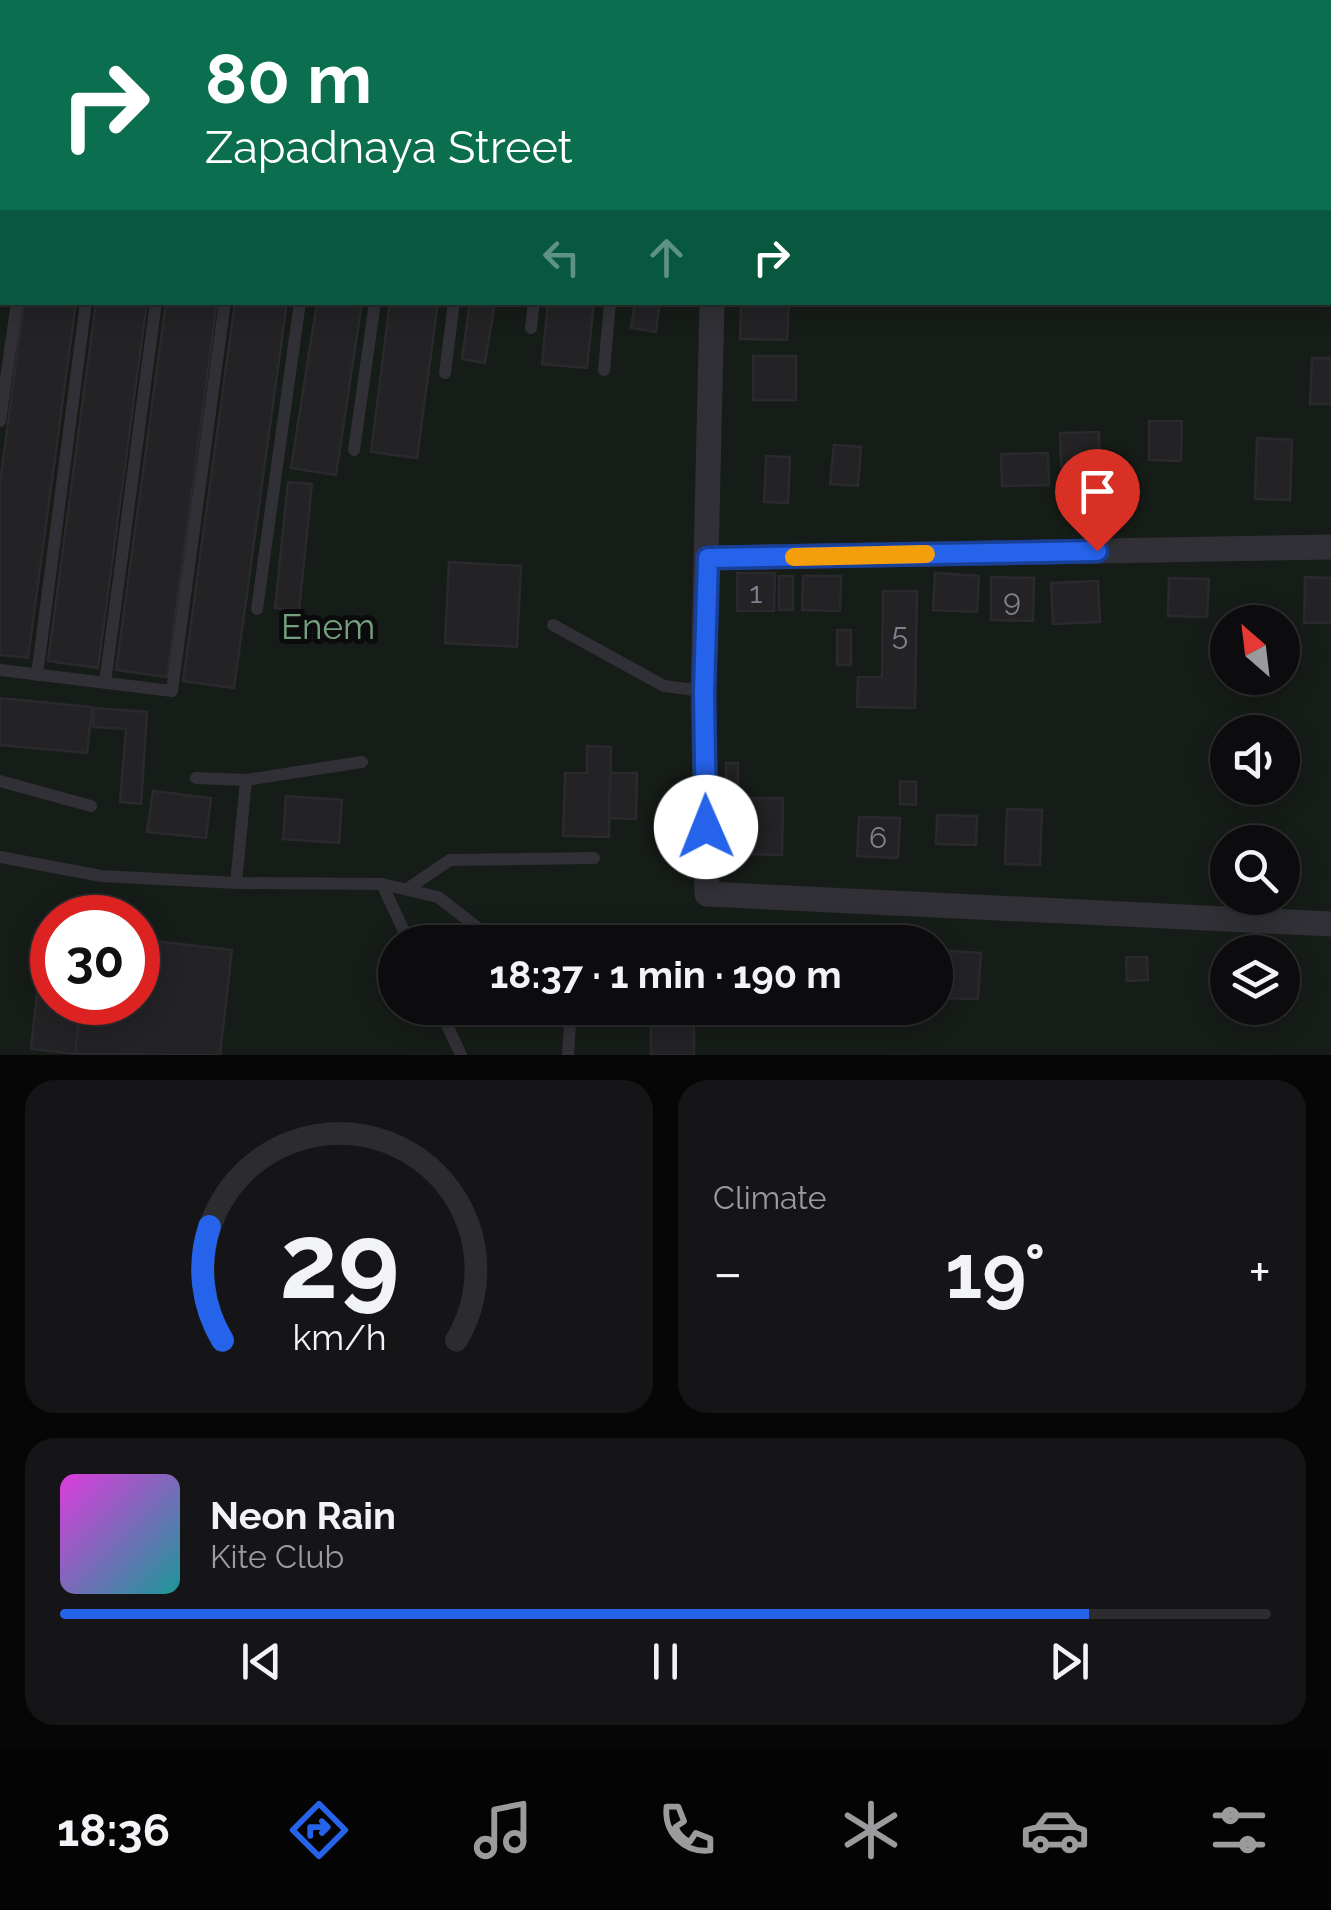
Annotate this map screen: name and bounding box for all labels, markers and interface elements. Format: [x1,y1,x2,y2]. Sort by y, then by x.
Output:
text: 80 m [205,37,372,119]
icon: right [40,40,170,170]
text: Zapadnaya Street [205,121,573,174]
icon: left [534,230,589,285]
icon: ahead [639,230,694,285]
icon: right [744,230,799,285]
pin [1055,449,1140,552]
icon: arrive [1070,464,1125,519]
house number: 1 [750,575,763,610]
house number: 9 [1003,582,1021,617]
north arrow [1210,605,1300,695]
map controls [1210,605,1300,1025]
park label: Enem [281,606,375,647]
house number: 5 [892,617,908,652]
button: sound [1210,715,1300,805]
position arrow [654,775,758,879]
house number: 6 [869,820,887,855]
button: search [1210,825,1300,915]
speed limit sign: 30 [30,895,160,1025]
button: layers [1210,935,1300,1025]
text: 18:37 · 1 min · 190 m [489,952,842,997]
text: Climate [713,1179,827,1216]
text: 29 [279,1200,399,1322]
text: 19° [945,1227,1046,1316]
text: − [713,1240,743,1305]
text: + [1248,1240,1271,1305]
text: km/h [292,1316,386,1358]
text: Neon Rain [210,1493,396,1538]
text: Kite Club [210,1538,344,1575]
icon: previous [234,1634,289,1689]
icon: pause [638,1634,693,1689]
icon: next [1042,1634,1097,1689]
icon: directions [284,1795,354,1865]
icon: music [468,1795,538,1865]
icon: phone [652,1795,722,1865]
icon: climate [836,1795,906,1865]
icon: car [1020,1795,1090,1865]
icon: filters [1204,1795,1274,1865]
text: 18:36 [57,1804,170,1857]

